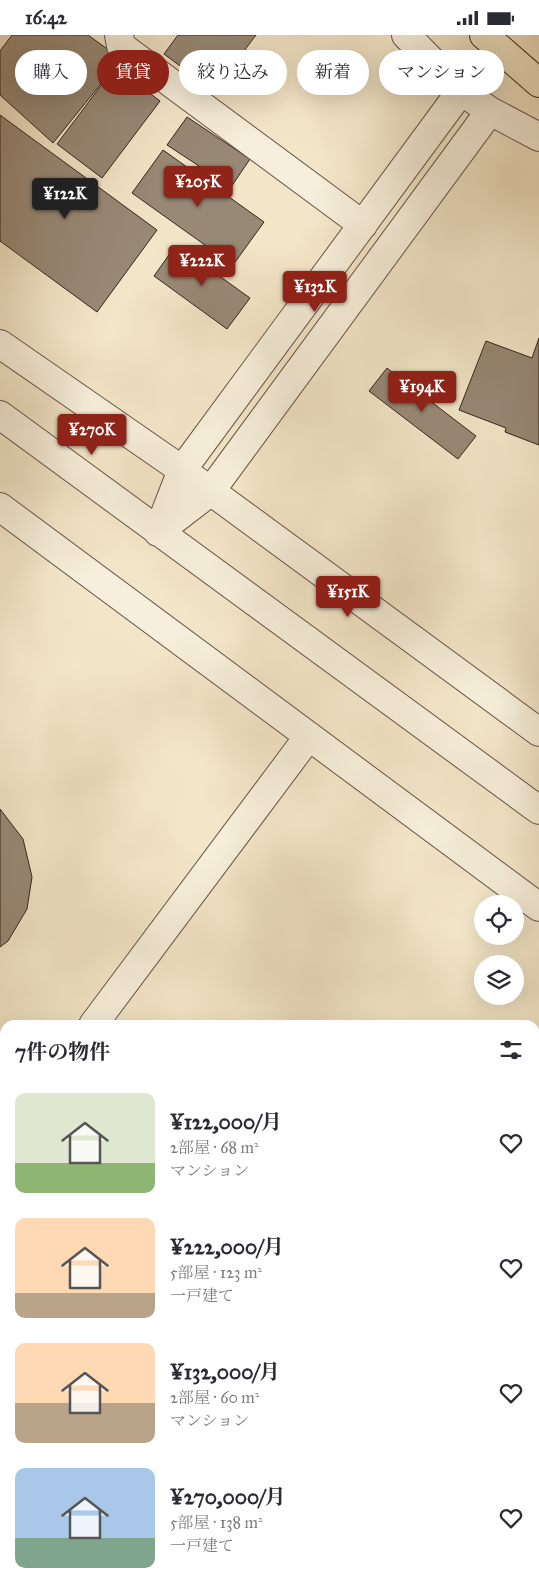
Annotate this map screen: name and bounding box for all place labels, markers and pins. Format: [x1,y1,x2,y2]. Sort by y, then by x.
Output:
pin: ¥205K [163,165,233,208]
pin: ¥122K [30,177,100,220]
pin: ¥222K [167,245,237,287]
pin: ¥132K [280,271,350,313]
pin: ¥194K [387,371,457,413]
pin: ¥270K [57,413,127,456]
pin: ¥151K [313,575,383,618]

